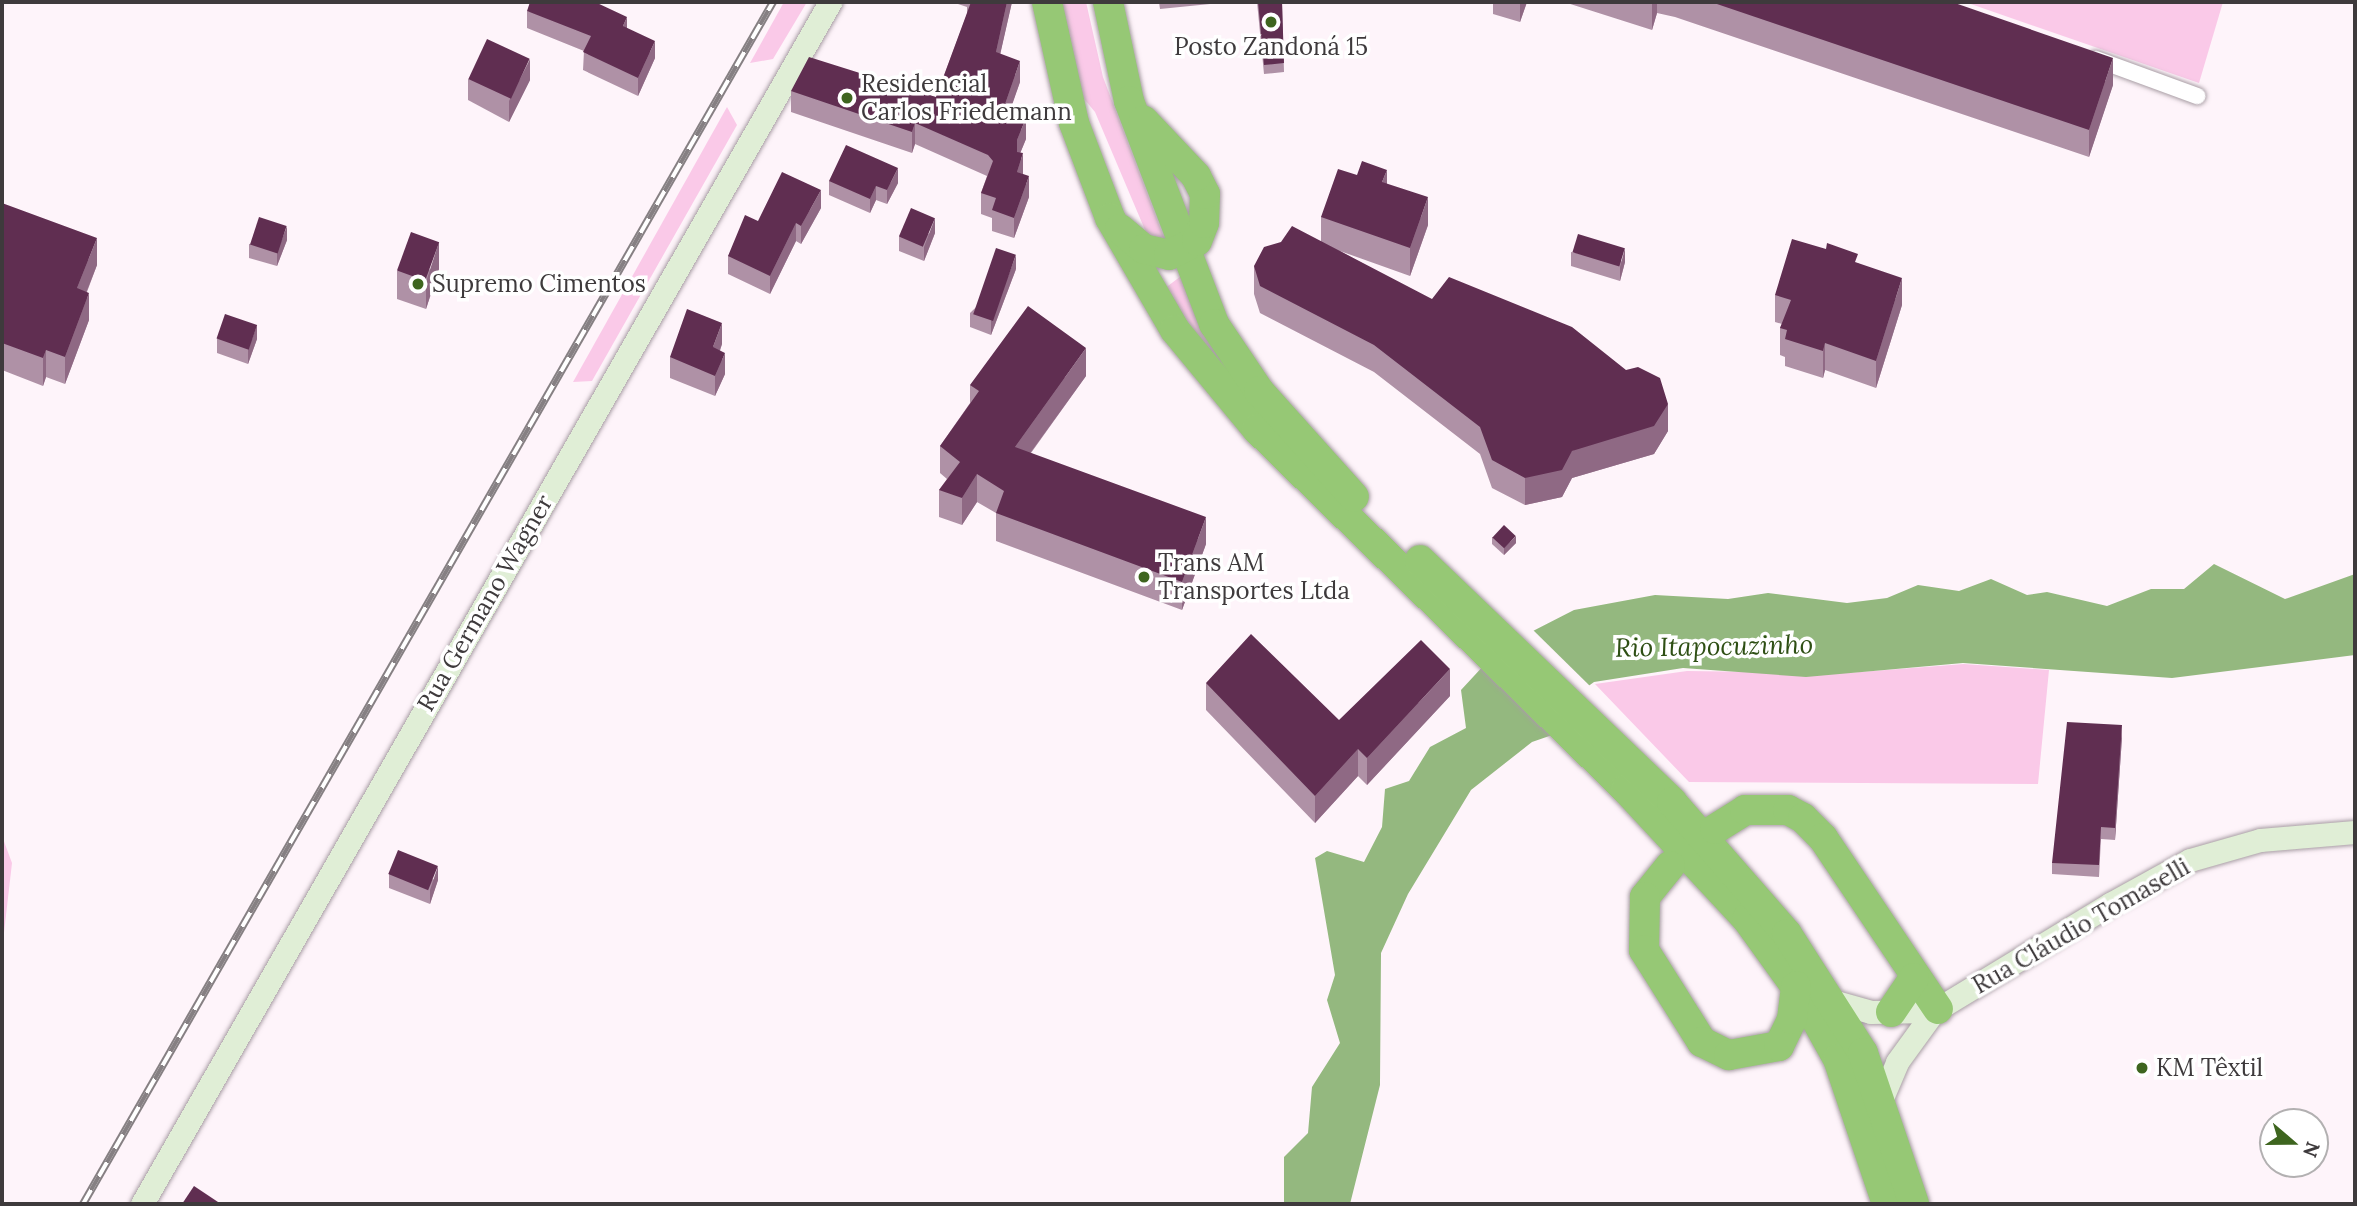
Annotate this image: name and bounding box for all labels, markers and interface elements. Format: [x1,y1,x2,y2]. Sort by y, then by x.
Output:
marker: Posto Zandoná 15 [1263,14,1279,30]
place label: Posto Zandoná 15 [1174,33,1368,61]
place label: Residencial Carlos Friedemann [861,70,1072,126]
marker: Residencial Carlos Friedemann [839,90,855,106]
place label: Supremo Cimentos [432,270,646,298]
marker: Supremo Cimentos [410,276,426,292]
street label: Rua Germano Wagner [411,490,559,716]
place label: Trans AM Transportes Ltda [1158,549,1350,605]
marker: Trans AM Transportes Ltda [1136,569,1152,585]
water label: Rio Itapocuzinho [1615,629,1813,663]
street label: Rua Cláudio Tomaselli [1968,852,2194,1000]
place label: KM Têxtil [2156,1054,2263,1082]
marker: KM Têxtil [2134,1060,2150,1076]
north arrow [2259,1108,2329,1178]
text: N [2298,1138,2326,1161]

